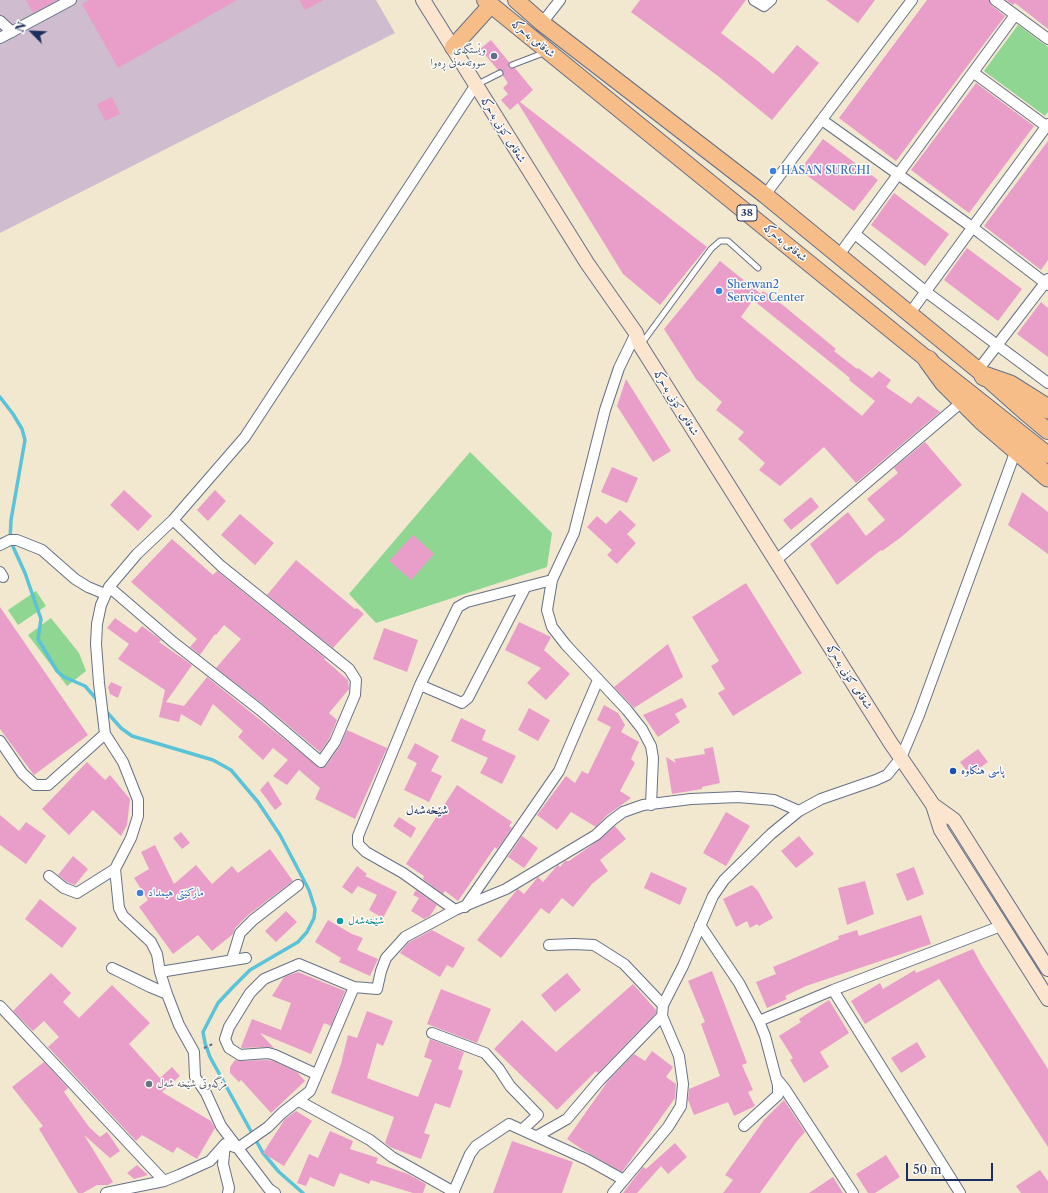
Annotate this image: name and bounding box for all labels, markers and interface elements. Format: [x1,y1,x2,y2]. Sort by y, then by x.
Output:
north arrow [12,12,52,52]
street label: شەقامی بەحرکە [508,17,558,61]
text: N [13,20,29,34]
place label: وێستگەی سووتەمەنی ڕەوا [431,43,486,69]
marker: وێستگەی سووتەمەنی ڕەوا [489,51,499,61]
street label: شەقامی کۆنی بەحرکە [478,95,528,165]
place label: HASAN SURCHI [781,164,870,178]
marker: HASAN SURCHI [768,166,778,176]
road number: 38 [737,205,757,221]
street label: شەقامی بەحرکە [760,221,810,265]
place label: Sherwan2 Service Center [727,278,805,304]
marker: Sherwan2 Service Center [714,286,724,296]
street label: شەقامی کۆنی بەحرکە [651,368,701,438]
street label: شەقامی کۆنی بەحرکە [823,642,875,712]
place label: پاسی هنكاوه‌ [961,764,1004,778]
marker: پاسی هنكاوه‌ [948,766,958,776]
district label: شێخەشەل [406,802,448,818]
place label: مارکێتی هیمداد [148,886,204,900]
marker: مارکێتی هیمداد [135,888,145,898]
place label: شێخه‌شه‌ل [348,914,384,928]
marker: شێخه‌شه‌ل [335,916,345,926]
place label: مزگەوتی شێخە شەل [157,1077,227,1091]
marker: مزگەوتی شێخە شەل [144,1079,154,1089]
scale bar [908,1155,995,1181]
text: 50 m [913,1162,942,1177]

